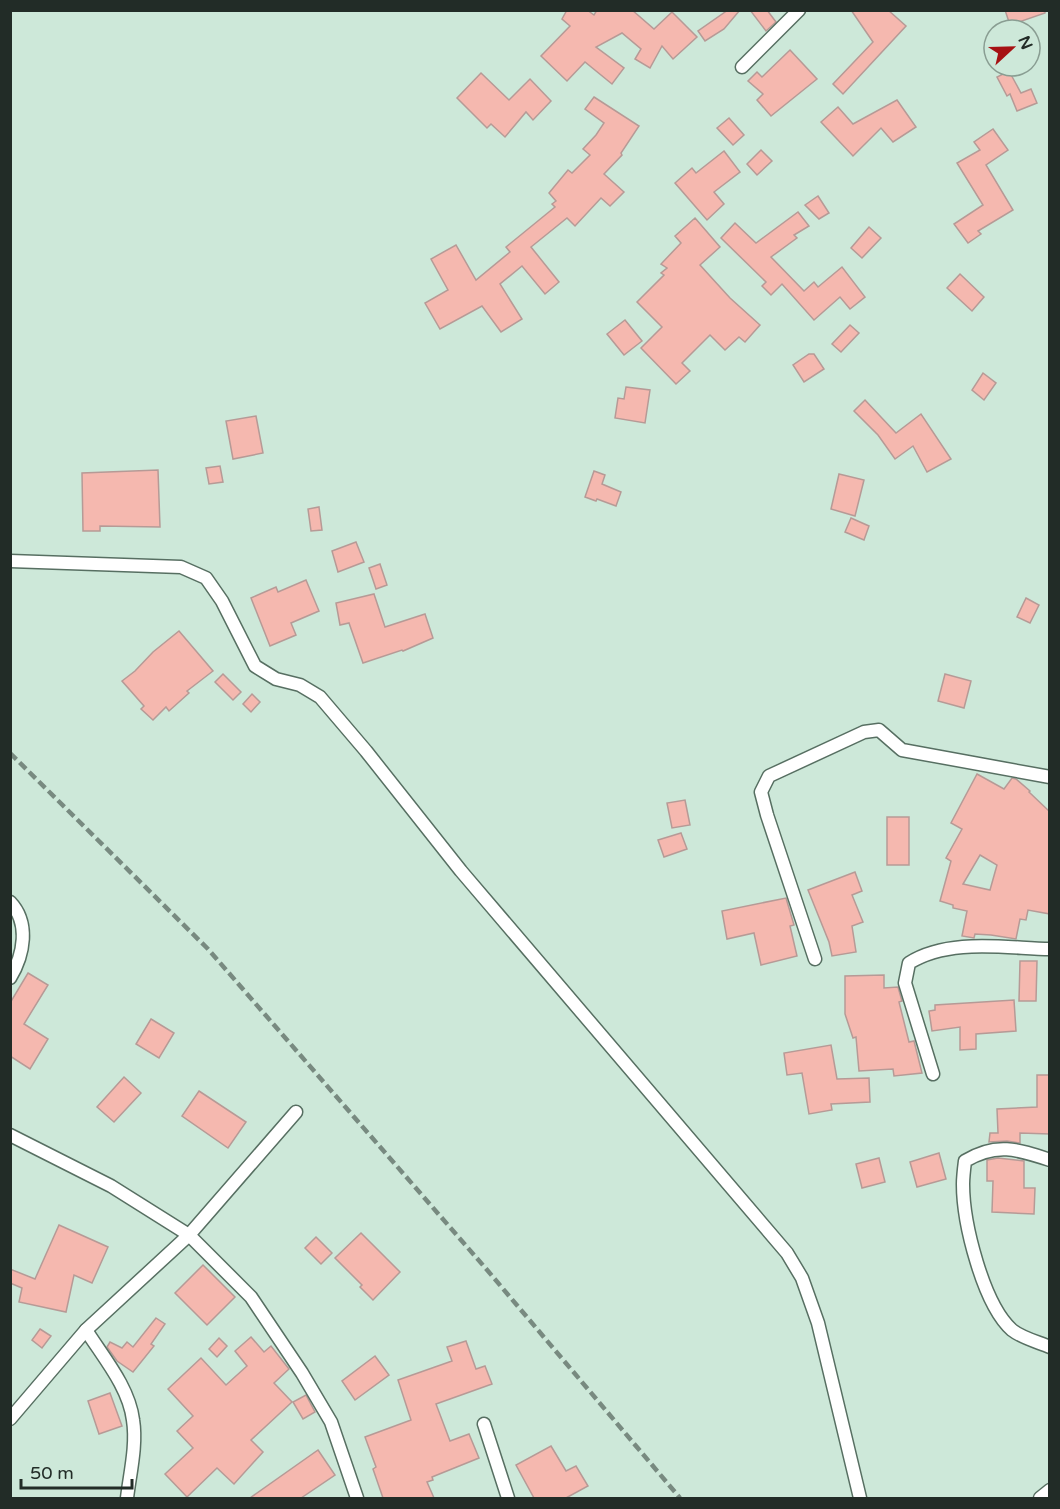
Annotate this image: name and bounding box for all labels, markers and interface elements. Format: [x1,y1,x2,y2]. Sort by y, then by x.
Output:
north arrow [982,18,1042,78]
text: N [1013,33,1037,52]
scale bar [21,1452,132,1490]
text: 50 m [30,1462,74,1484]

